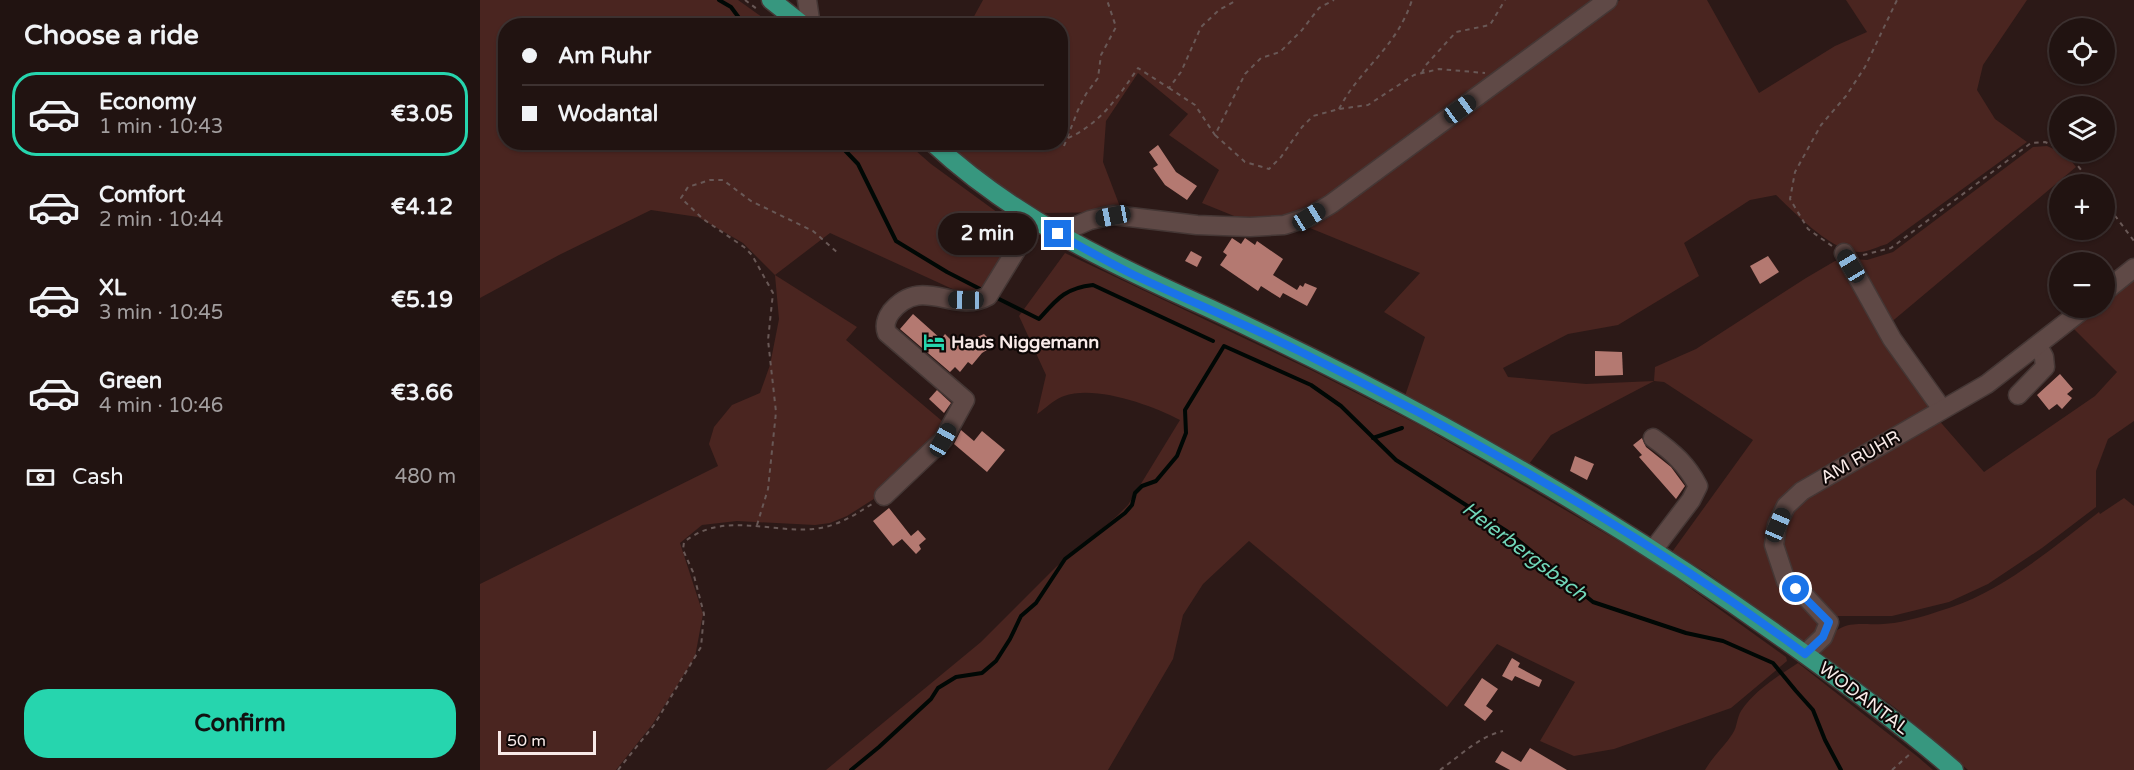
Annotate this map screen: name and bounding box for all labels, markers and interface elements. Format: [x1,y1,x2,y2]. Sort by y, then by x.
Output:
map controls [2049,18,2115,318]
button: locate [2049,18,2115,84]
text: Choose a ride [24,19,199,52]
text: Am Ruhr [558,43,651,69]
icon: car [27,87,81,141]
text: Economy [99,89,196,115]
car [1440,91,1480,127]
button: layers [2049,96,2115,162]
text: €3.05 [391,101,453,127]
text: Wodantal [558,101,658,127]
text: 1 min · 10:43 [99,115,223,139]
button: + [2049,174,2115,240]
icon: car [27,180,81,234]
text: Comfort [99,182,185,208]
text: €4.12 [391,194,453,220]
car [1289,200,1329,234]
car [1094,204,1132,228]
text: 2 min · 10:44 [99,208,223,232]
callout: 2 min [938,213,1037,255]
route end [1044,220,1071,247]
text: 2 min [961,222,1014,246]
car [1834,246,1868,286]
button: − [2049,252,2115,318]
icon: car [27,273,81,327]
text: XL [99,275,126,301]
text: €5.19 [391,287,453,313]
car [948,291,984,309]
text: 3 min · 10:45 [99,301,223,325]
hotel icon: Haus Niggemann [922,330,946,354]
place label: Haus Niggemann [951,331,1099,353]
icon: car [27,366,81,420]
text: Green [99,368,162,394]
text: €3.66 [391,380,453,406]
text: 4 min · 10:46 [99,394,223,418]
car [926,420,960,460]
street label: AM RUHR [1816,425,1904,489]
icon: cash [24,461,57,494]
text: Cash [72,464,124,490]
text: 480 m [395,465,456,489]
water label: Heierbergsbach [1457,497,1592,607]
car [1763,505,1793,545]
route start [1782,575,1809,602]
street label: WODANTAL [1814,657,1914,740]
button: Confirm [24,689,456,758]
scale bar [498,728,596,756]
text: 50 m [507,731,546,751]

